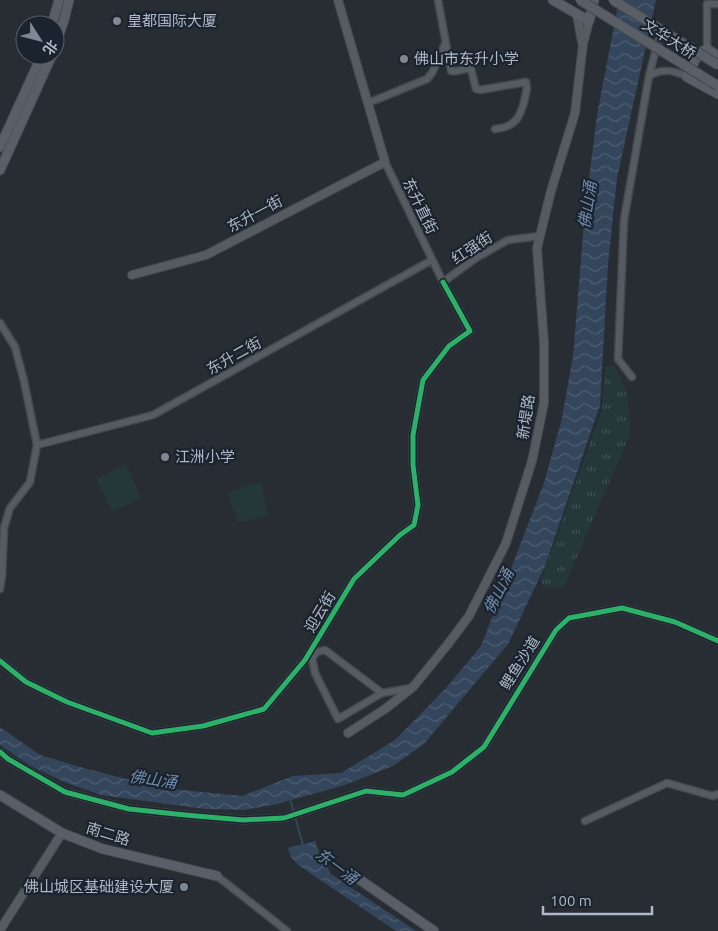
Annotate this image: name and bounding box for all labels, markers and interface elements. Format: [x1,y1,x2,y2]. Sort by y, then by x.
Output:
place label: 皇都国际大厦 [127,12,217,29]
north arrow [15,15,65,65]
marker: 皇都国际大厦 [111,15,123,27]
street label: 文华大桥 [639,15,699,62]
text: 北 [40,37,61,58]
place label: 佛山市东升小学 [414,50,519,67]
marker: 佛山市东升小学 [398,53,410,65]
street label: 东升直街 [400,175,441,236]
water label: 佛山涌 [575,178,600,230]
street label: 东升一街 [224,192,285,235]
street label: 红强街 [448,228,495,267]
street label: 东升二街 [203,334,264,378]
street label: 新堤路 [514,393,537,440]
place label: 江洲小学 [175,448,235,465]
marker: 江洲小学 [159,451,171,463]
water label: 佛山涌 [479,564,517,617]
street label: 迎云街 [301,588,338,635]
street label: 鲤鱼沙道 [496,633,543,693]
water label: 佛山涌 [128,767,180,792]
street label: 南二路 [84,819,132,848]
water label: 东一涌 [312,844,363,889]
place label: 佛山城区基础建设大厦 [24,878,174,895]
marker: 佛山城区基础建设大厦 [178,881,190,893]
scale bar [543,884,652,916]
text: 100 m [550,892,592,909]

